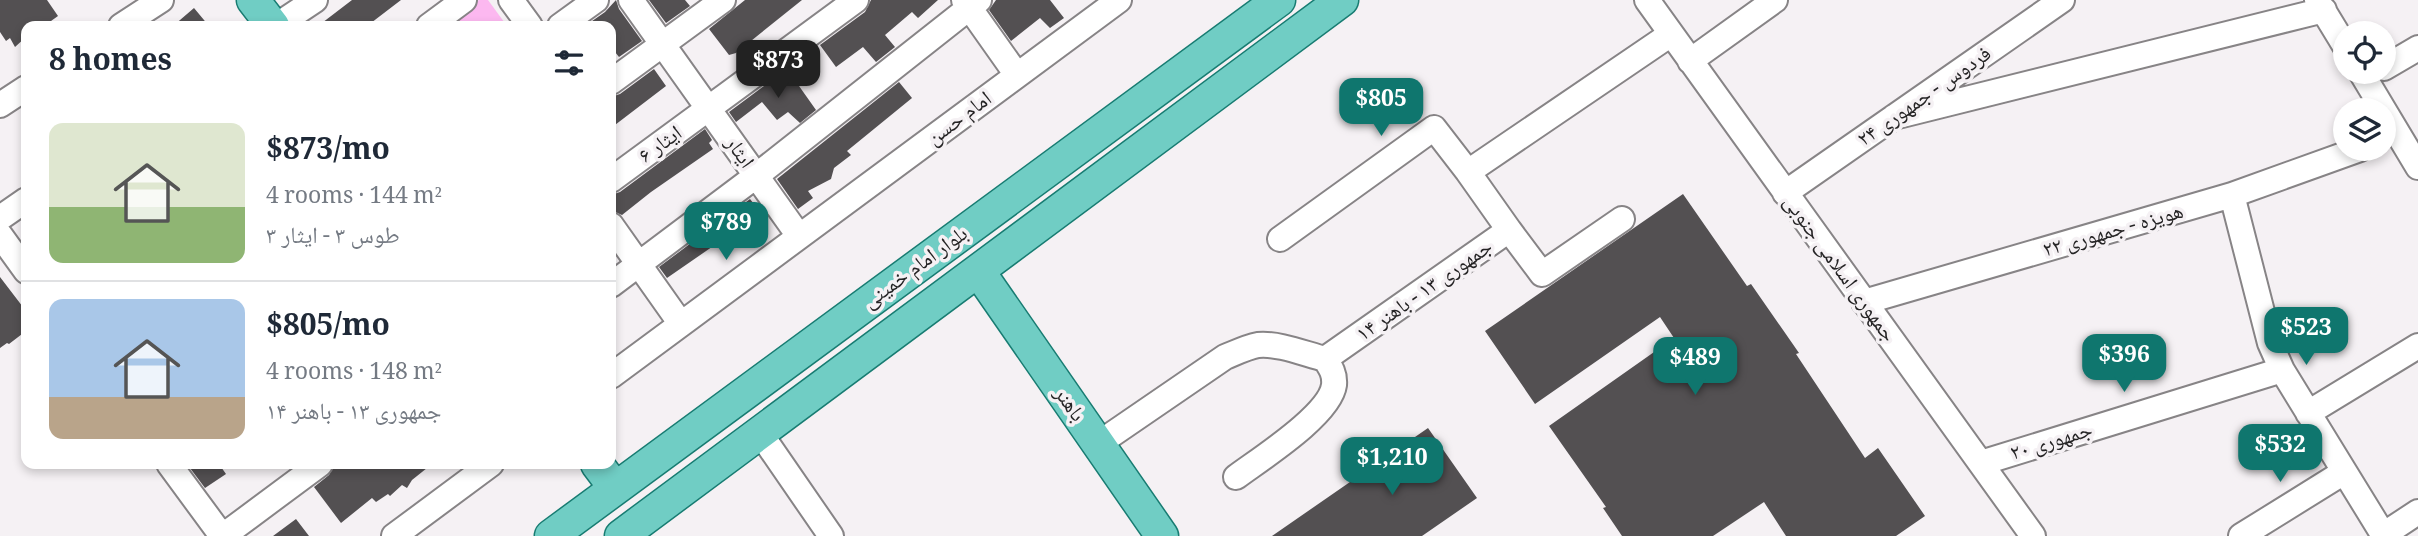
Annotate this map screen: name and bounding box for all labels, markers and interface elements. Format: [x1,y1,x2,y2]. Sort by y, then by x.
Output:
map controls [2333,21,2396,161]
button: locate [2333,21,2396,84]
text: 8 homes [49,38,172,89]
street label: فردوس - جمهوری ۲۴ [1851,39,2000,158]
pin: $873 [737,41,819,100]
text: $873 [752,43,804,83]
icon: filters [550,44,588,82]
pin: $805 [1340,78,1422,138]
text: $805 [1355,81,1407,121]
street label: امام حسن [920,84,1001,156]
button: layers [2333,98,2396,161]
street label: ایثار ۶ [632,118,691,174]
text: $873/mo [266,127,390,178]
street label: ایثار [714,129,762,177]
icon: home [105,151,189,235]
text: 4 rooms · 144 m² [266,178,442,218]
street label: جمهوری اسلامی جنوبی [1772,188,1904,351]
street label: هویزه - جمهوری ۲۲ [2039,196,2188,269]
pin: $789 [685,202,767,262]
text: $789 [700,205,752,245]
text: طوس ۳ - ایثار ۳ [266,218,400,258]
street label: بلوار امام خمینی [856,219,977,319]
street label: جمهوری ۱۳ - باهنر ۱۴ [1350,232,1501,352]
text: $805/mo [266,303,390,354]
pin: $523 [2265,308,2347,367]
text: $523 [2280,310,2332,350]
icon: home [105,327,189,411]
pin: $396 [2083,334,2165,394]
text: $396 [2098,337,2150,377]
pin: $489 [1654,338,1736,397]
text: $489 [1669,340,1721,380]
text: 4 rooms · 148 m² [266,354,442,394]
street label: باهنر [1043,380,1093,430]
text: جمهوری ۱۳ - باهنر ۱۴ [266,394,441,434]
street label: جمهوری ۲۰ [2006,414,2097,472]
pin: $532 [2239,424,2321,484]
text: $532 [2254,427,2306,467]
pin: $1,210 [1335,438,1449,497]
text: $1,210 [1356,440,1428,480]

